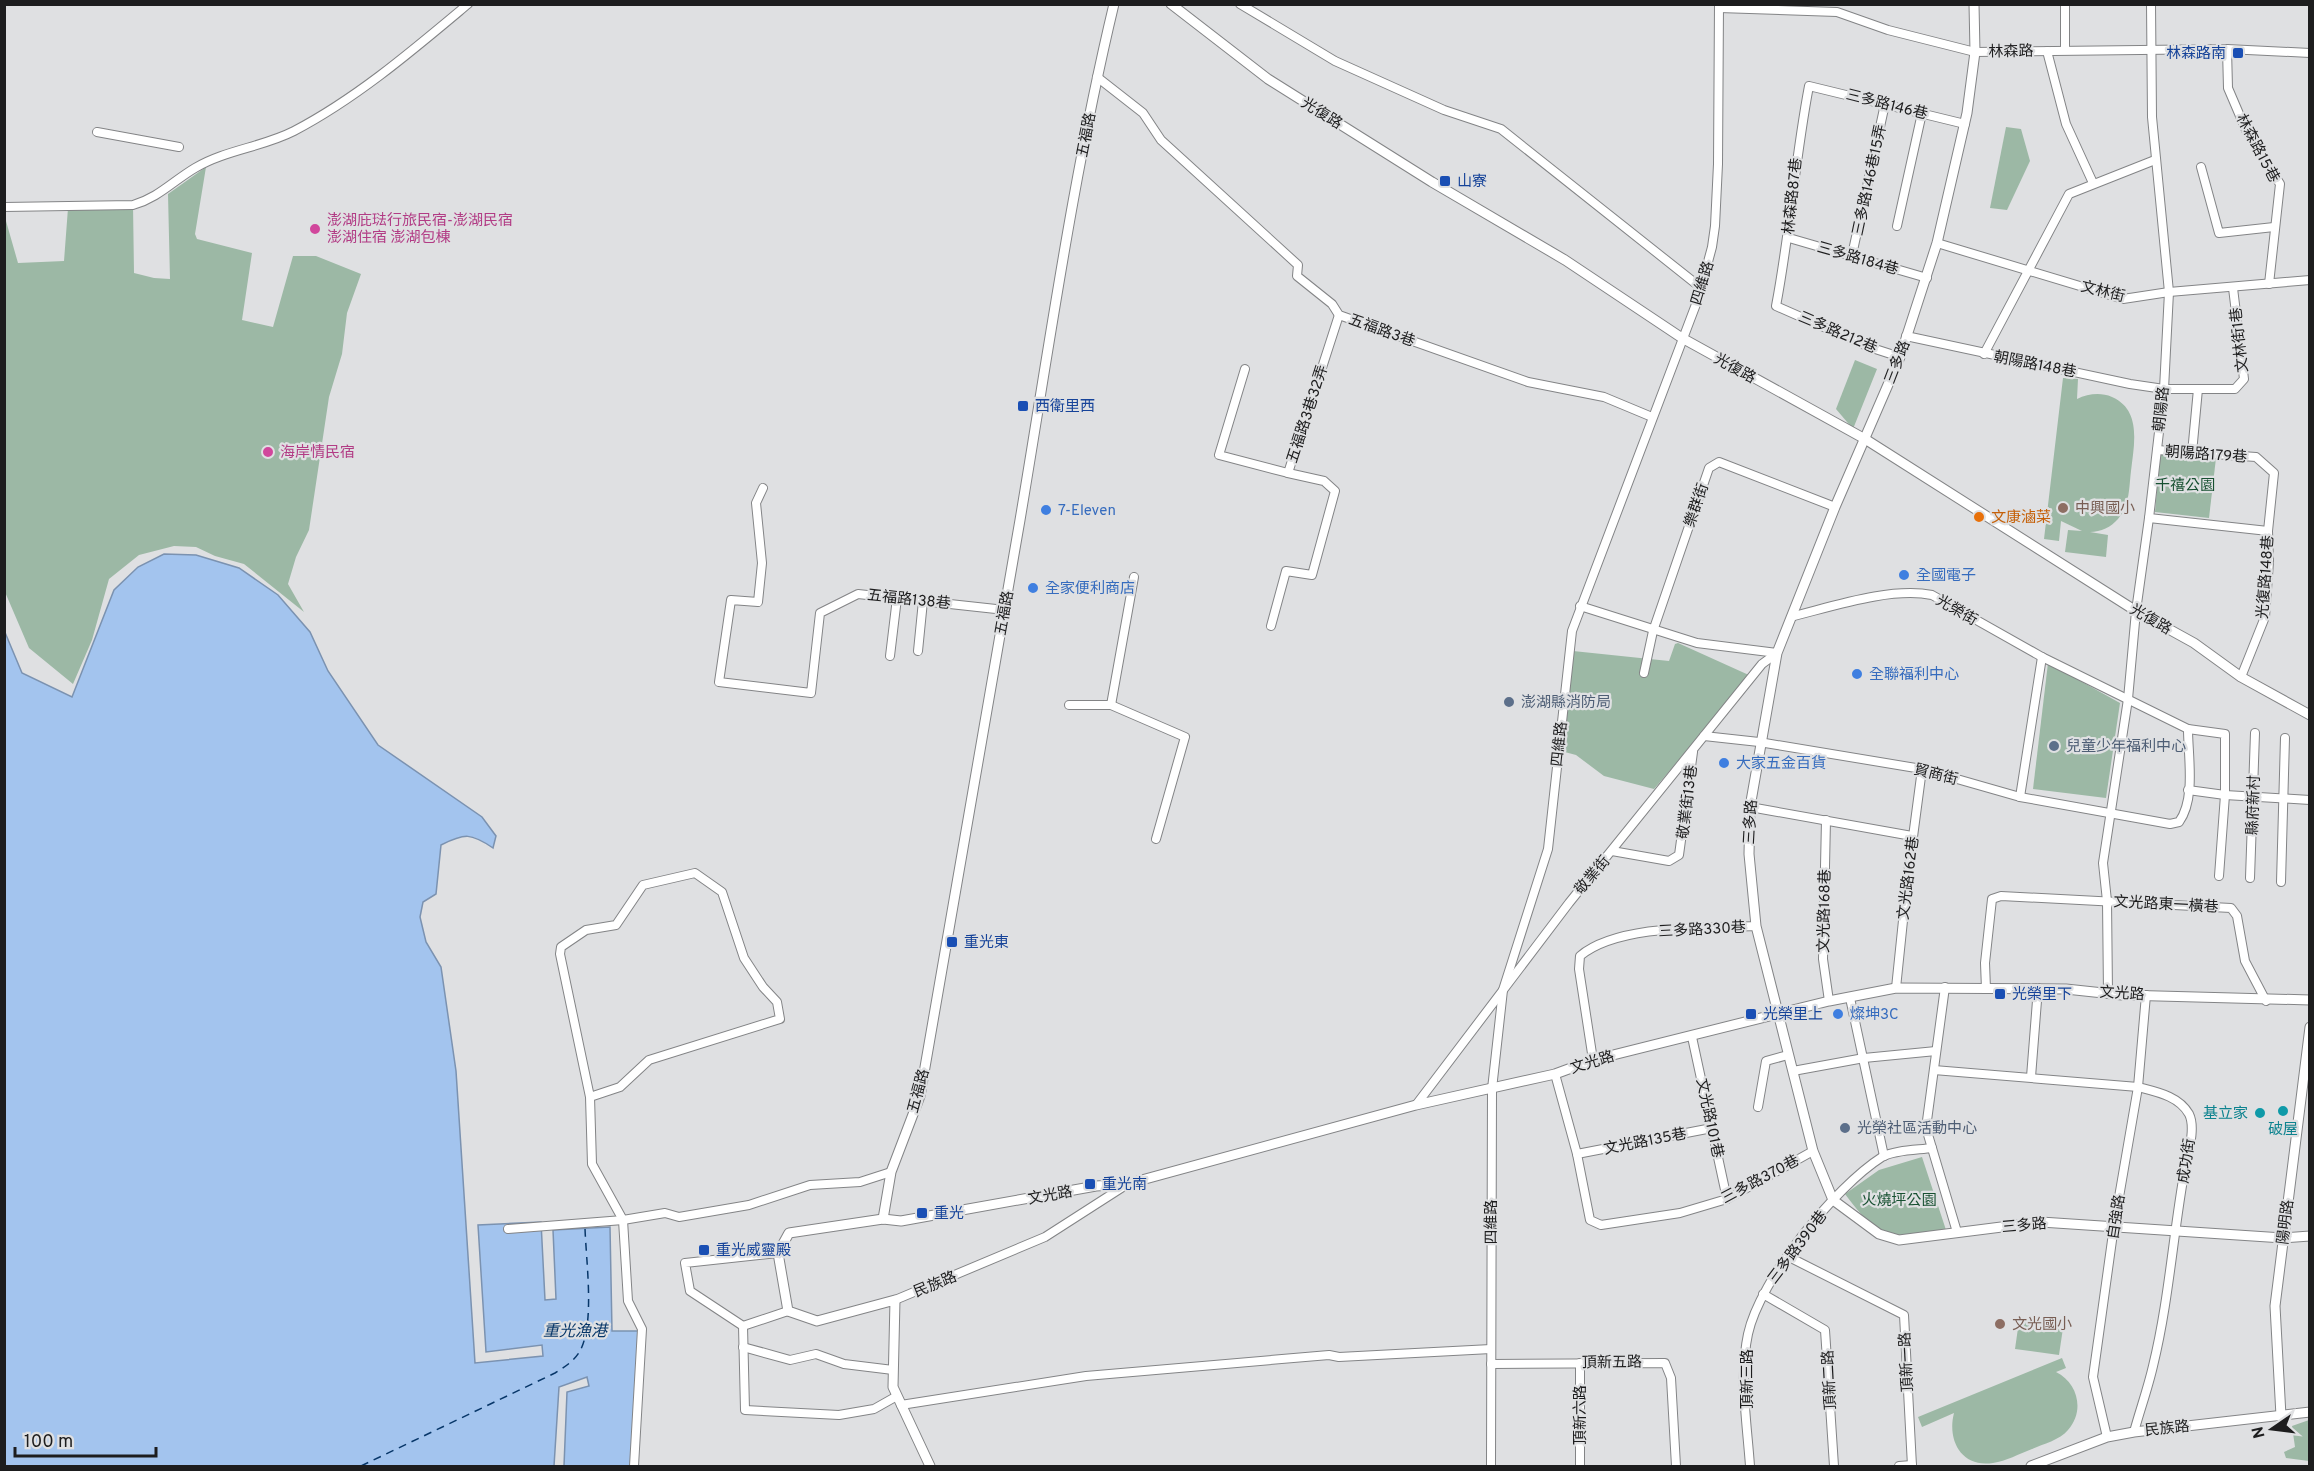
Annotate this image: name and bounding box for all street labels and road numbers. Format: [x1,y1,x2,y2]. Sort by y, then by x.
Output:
street label: 林森路 [1988,43,2034,62]
street label: 三多路146巷 [1844,86,1929,125]
street label: 光復路 [1297,94,1345,134]
street label: 五福路 [1074,111,1101,159]
street label: 林森路15巷 [2231,111,2283,186]
street label: 三多路146巷15弄 [1849,123,1892,238]
street label: 林森路87巷 [1780,157,1807,235]
street label: 三多路184巷 [1815,239,1901,280]
street label: 四維路 [1688,259,1719,308]
street label: 文林街 [2078,278,2127,307]
street label: 文林街1巷 [2228,306,2253,373]
street label: 三多路212巷 [1795,308,1880,359]
street label: 五福路3巷 [1346,311,1417,352]
street label: 三多路 [1881,338,1915,387]
street label: 朝陽路148巷 [1992,348,2078,383]
street label: 光復路 [1710,350,1759,389]
street label: 五福路3巷32弄 [1284,363,1333,466]
street label: 朝陽路 [2151,386,2174,433]
street label: 朝陽路179巷 [2164,443,2248,468]
street label: 樂群街 [1681,481,1714,530]
street label: 光復路148巷 [2254,535,2279,620]
street label: 五福路138巷 [866,587,952,614]
street label: 五福路 [992,589,1019,637]
street label: 光榮街 [1932,592,1980,631]
street label: 光復路 [2126,601,2174,640]
street label: 四維路 [1549,721,1572,768]
street label: 貿商街 [1911,761,1960,790]
street label: 敬業街13巷 [1674,764,1702,840]
street label: 縣府新村 [2243,775,2265,835]
street label: 三多路 [1741,799,1762,845]
street label: 文光路162巷 [1895,835,1924,921]
street label: 敬業街 [1571,852,1615,899]
street label: 文光路168巷 [1815,869,1836,953]
street label: 文光路東一橫巷 [2113,893,2219,918]
street label: 三多路330巷 [1658,919,1746,942]
street label: 文光路 [2099,984,2145,1005]
street label: 文光路 [1568,1048,1617,1079]
street label: 五福路 [904,1067,934,1116]
street label: 文光路101巷 [1691,1077,1726,1160]
street label: 文光路135巷 [1602,1125,1688,1160]
street label: 成功街 [2175,1138,2200,1185]
street label: 三多路370巷 [1718,1152,1803,1209]
street label: 文光路 [1026,1183,1074,1210]
street label: 自強路 [2105,1194,2130,1241]
street label: 四維路 [1483,1199,1502,1245]
street label: 陽明路 [2274,1199,2299,1246]
street label: 三多路390巷 [1764,1207,1832,1288]
street label: 三多路 [2001,1215,2047,1238]
street label: 民族路 [911,1268,960,1303]
street label: 頂新一路 [1896,1331,1919,1392]
street label: 頂新三路 [1739,1349,1758,1409]
street label: 頂新二路 [1819,1349,1842,1410]
street label: 頂新五路 [1582,1353,1642,1374]
street label: 頂新六路 [1572,1385,1591,1445]
street label: 民族路 [2144,1418,2191,1441]

